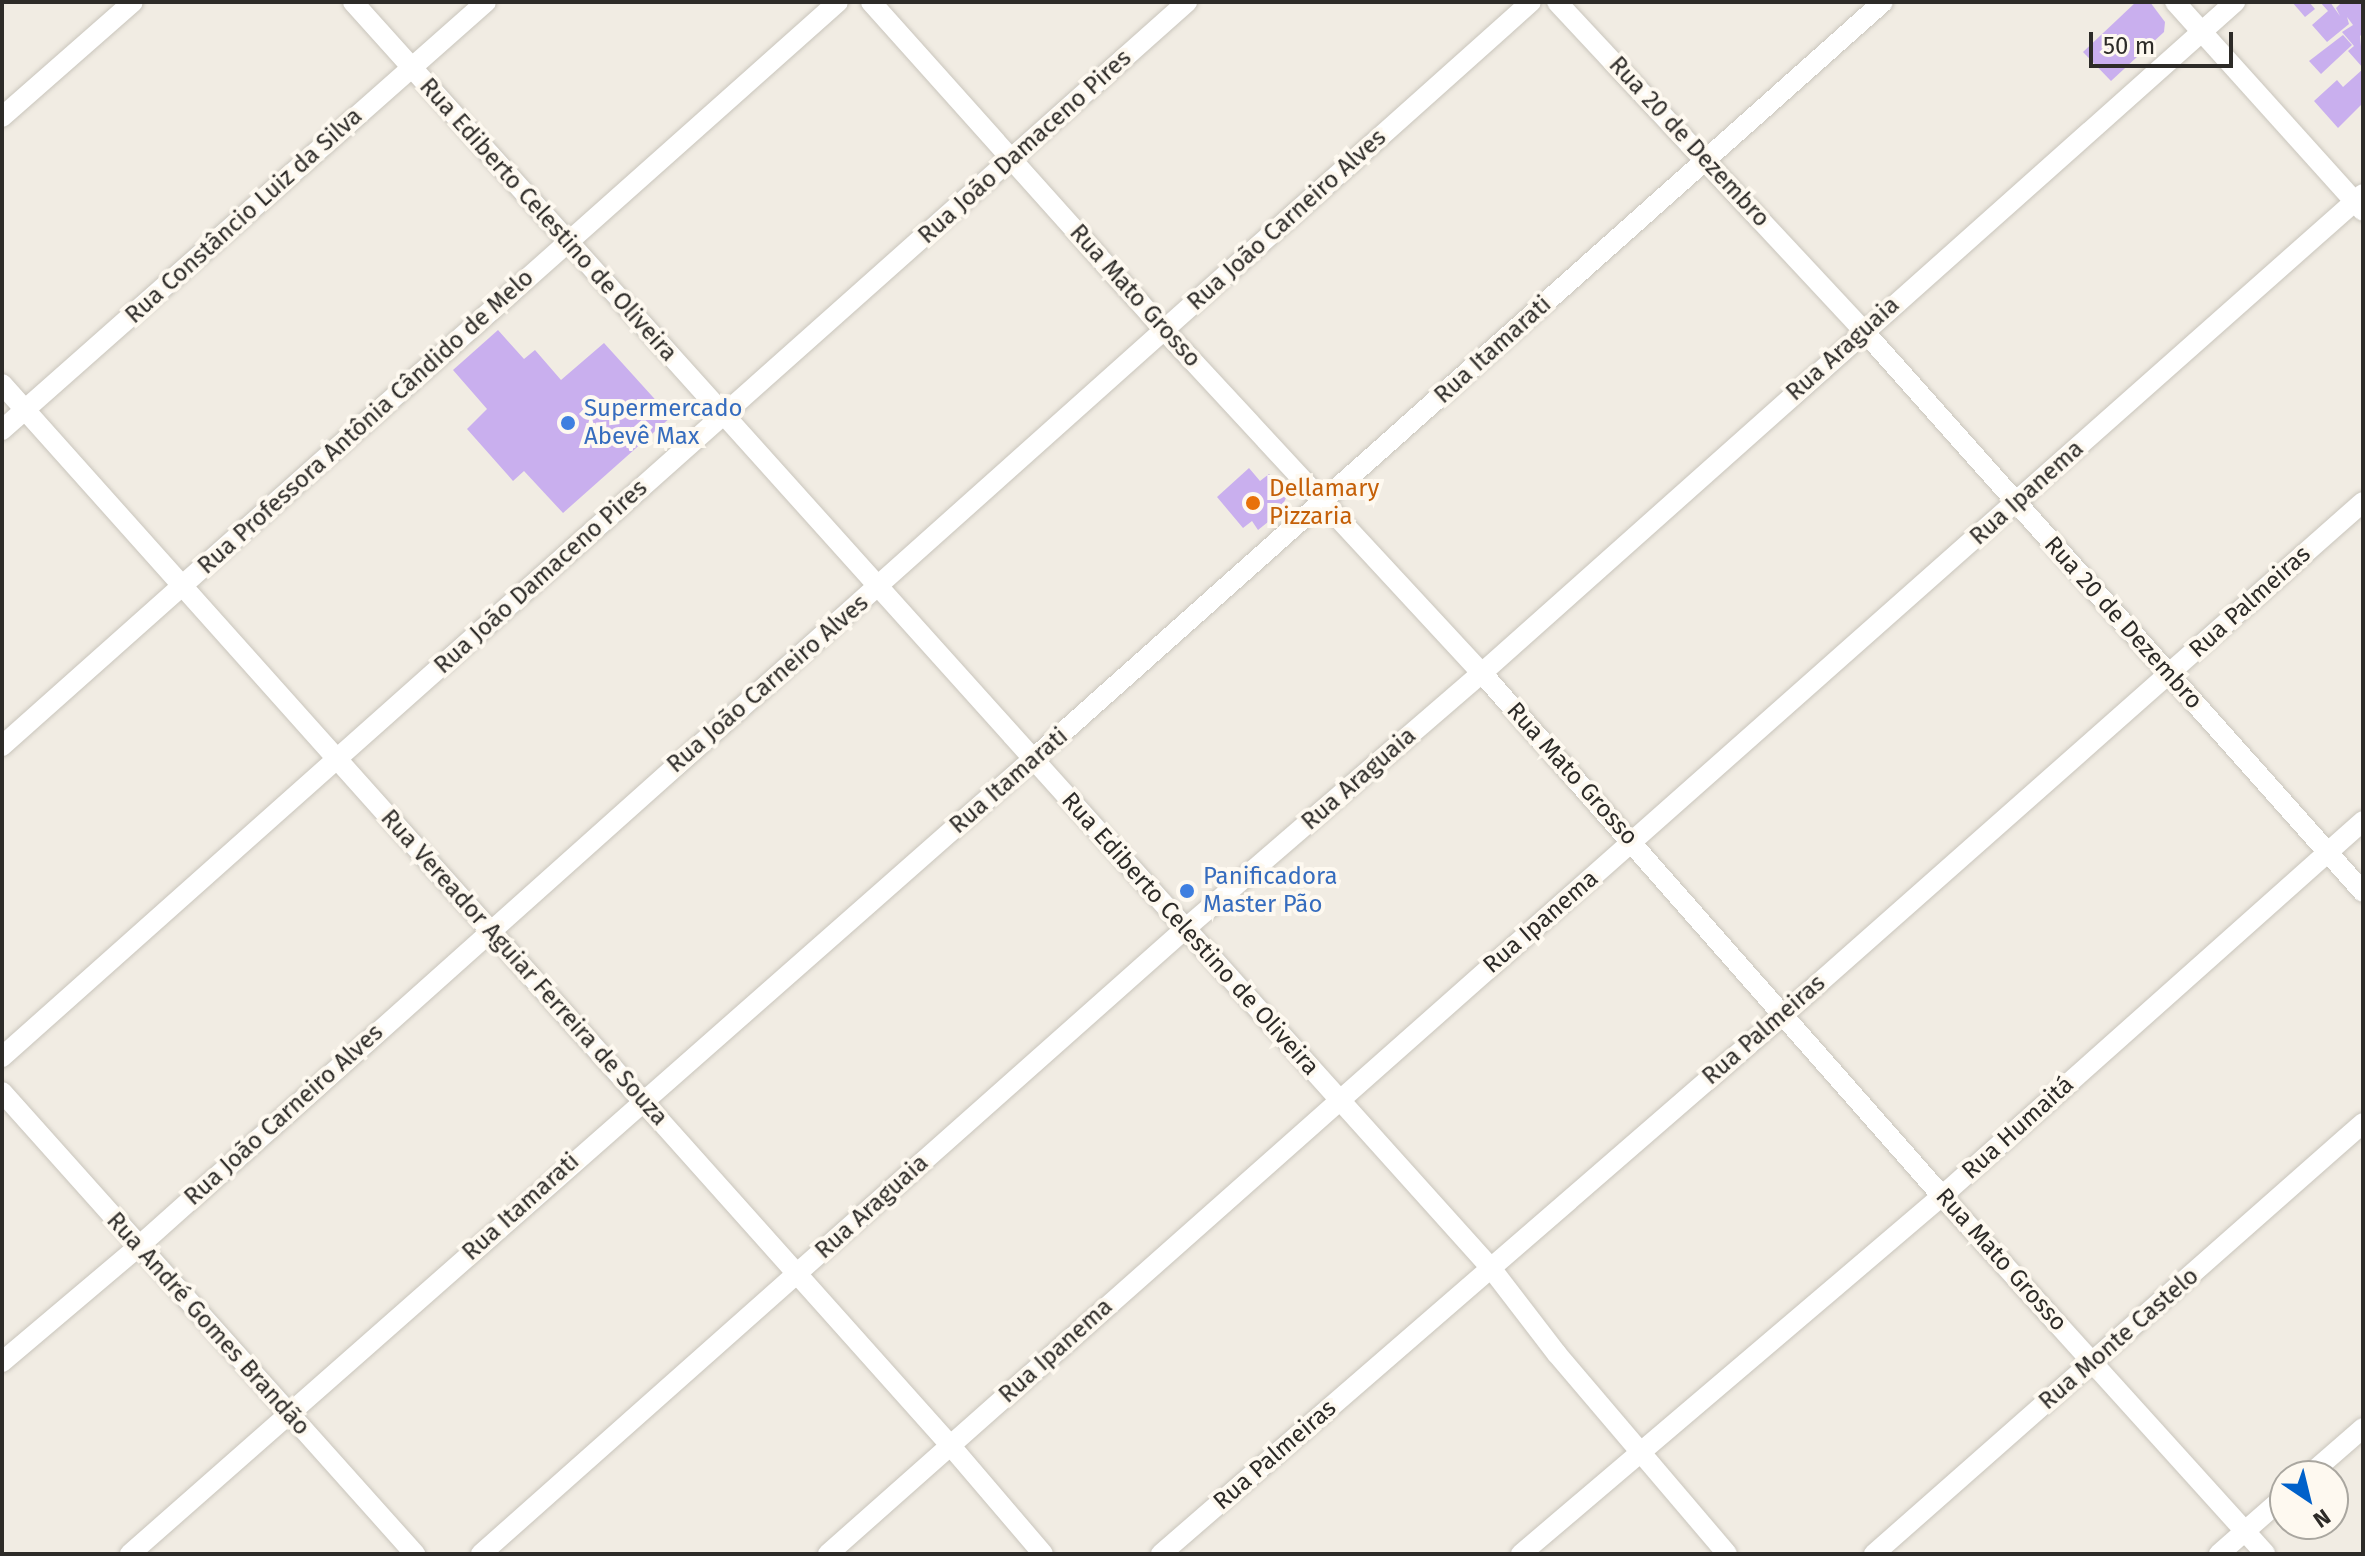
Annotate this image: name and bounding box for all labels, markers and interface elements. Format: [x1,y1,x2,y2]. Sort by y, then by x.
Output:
scale bar [2093,16,2237,66]
text: 50 m [2103,32,2155,60]
street label: Rua João Damaceno Pires [913,44,1137,250]
street label: Rua 20 de Dezembro [1603,51,1775,233]
street label: Rua Ediberto Celestino de Oliveira [413,73,683,367]
street label: Rua Constâncio Luiz da Silva [120,102,368,330]
street label: Rua João Carneiro Alves [1182,123,1392,317]
street label: Rua Mato Grosso [1063,219,1207,373]
street label: Rua Professora Antônia Cândido de Melo [192,263,540,581]
street label: Rua Itamarati [1429,290,1557,410]
street label: Rua Araguaia [1781,291,1905,407]
place label: Supermercado Abevê Max [584,395,742,451]
marker: Supermercado Abevê Max [559,414,577,432]
street label: Rua Ipanema [1964,435,2090,551]
street label: Rua João Damaceno Pires [429,474,653,680]
place label: Dellamary Pizzaria [1269,475,1379,531]
marker: Dellamary Pizzaria [1244,494,1262,512]
street label: Rua 20 de Dezembro [2038,531,2208,715]
street label: Rua Palmeiras [2183,540,2317,664]
street label: Rua João Carneiro Alves [661,589,875,779]
street label: Rua Mato Grosso [1500,697,1644,851]
street label: Rua Itamarati [944,722,1074,840]
street label: Rua Araguaia [1296,722,1422,836]
street label: Rua Ediberto Celestino de Oliveira [1055,787,1325,1081]
street label: Rua Vereador Aguiar Ferreira de Souza [374,804,674,1132]
place label: Panificadora Master Pão [1203,863,1337,919]
street label: Rua Ipanema [1478,864,1604,980]
marker: Panificadora Master Pão [1178,882,1196,900]
street label: Rua Palmeiras [1697,969,1831,1091]
street label: Rua João Carneiro Alves [179,1018,389,1212]
street label: Rua Humaitá [1956,1070,2080,1186]
street label: Rua Itamarati [457,1147,585,1267]
street label: Rua Araguaia [810,1149,934,1265]
street label: Rua Mato Grosso [1929,1183,2073,1337]
street label: Rua André Gomes Brandão [100,1207,316,1441]
street label: Rua Monte Castelo [2033,1262,2205,1416]
street label: Rua Ipanema [993,1293,1119,1409]
street label: Rua Palmeiras [1208,1394,1342,1516]
north arrow [2269,1460,2349,1540]
text: N [2308,1503,2336,1534]

